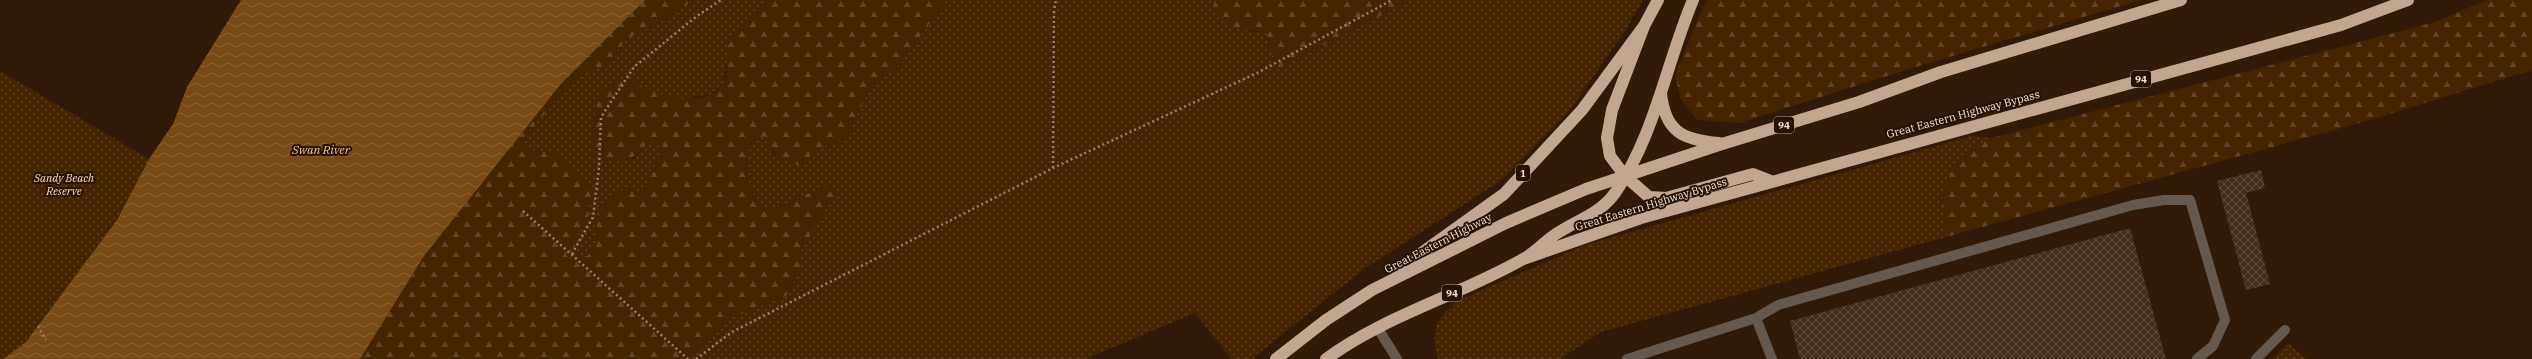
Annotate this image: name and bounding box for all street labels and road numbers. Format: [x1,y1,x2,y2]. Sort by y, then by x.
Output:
road number: 94 [2131,71,2151,87]
street label: Great Eastern Highway Bypass [1885,87,2041,141]
road number: 94 [1774,117,1794,133]
road number: 1 [1516,165,1530,181]
street label: Great Eastern Highway Bypass [1573,174,1729,234]
street label: Great Eastern Highway [1382,210,1494,276]
road number: 94 [1442,285,1462,301]

